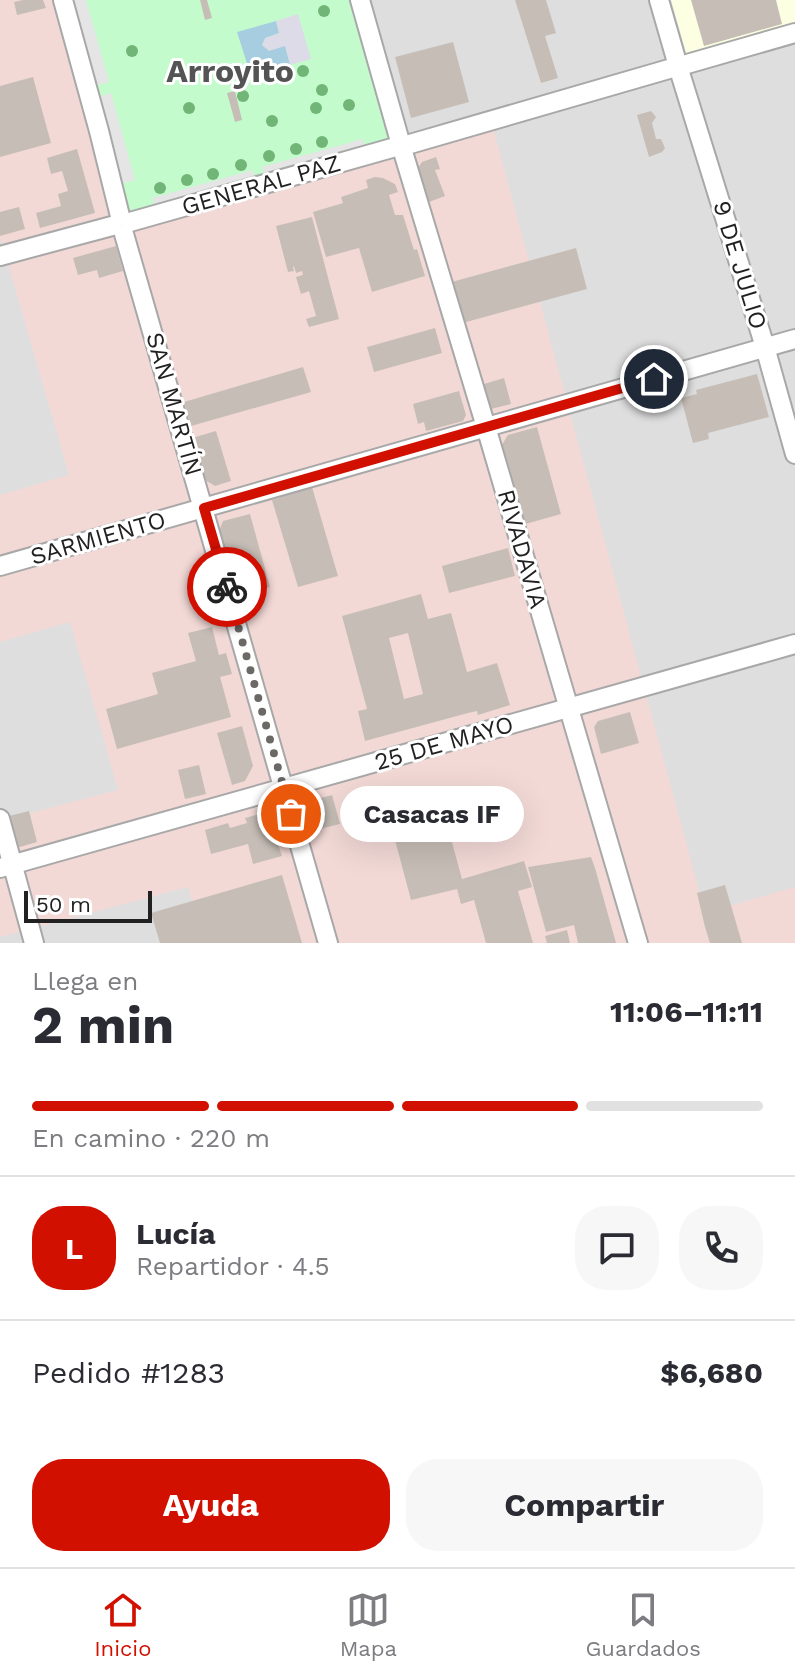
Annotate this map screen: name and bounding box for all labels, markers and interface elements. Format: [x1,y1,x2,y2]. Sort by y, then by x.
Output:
district label: Arroyito [166,52,294,90]
street label: GENERAL PAZ [178,149,344,221]
street label: 9 DE JULIO [707,197,773,333]
street label: SAN MARTÍN [140,329,208,479]
pin [620,345,688,413]
icon: home [632,357,676,401]
street label: RIVADAVIA [492,486,552,612]
street label: SARMIENTO [27,505,169,571]
courier [187,547,267,627]
icon: bike [205,565,249,609]
street label: 25 DE MAYO [371,710,517,776]
pin [257,780,325,848]
callout: Casacas IF [339,786,523,842]
icon: bag [269,792,313,836]
text: Casacas IF [364,799,500,829]
scale bar [24,887,152,923]
text: 50 m [36,892,91,917]
text: Llega en [32,966,138,996]
text: 11:06–11:11 [610,994,763,1029]
text: 2 min [32,995,174,1056]
text: En camino · 220 m [32,1123,270,1153]
button: chat [575,1206,659,1290]
button: phone [679,1206,763,1290]
text: Lucía [136,1216,216,1251]
text: L [65,1231,83,1266]
text: Repartidor · 4.5 [136,1251,330,1281]
text: Pedido #1283 [32,1355,225,1390]
text: $6,680 [660,1355,763,1390]
button: Ayuda [32,1459,390,1551]
button: Compartir [406,1459,763,1551]
tab: Inicio [94,1588,151,1661]
tab: Mapa [340,1588,397,1661]
tab: Guardados [585,1588,701,1661]

